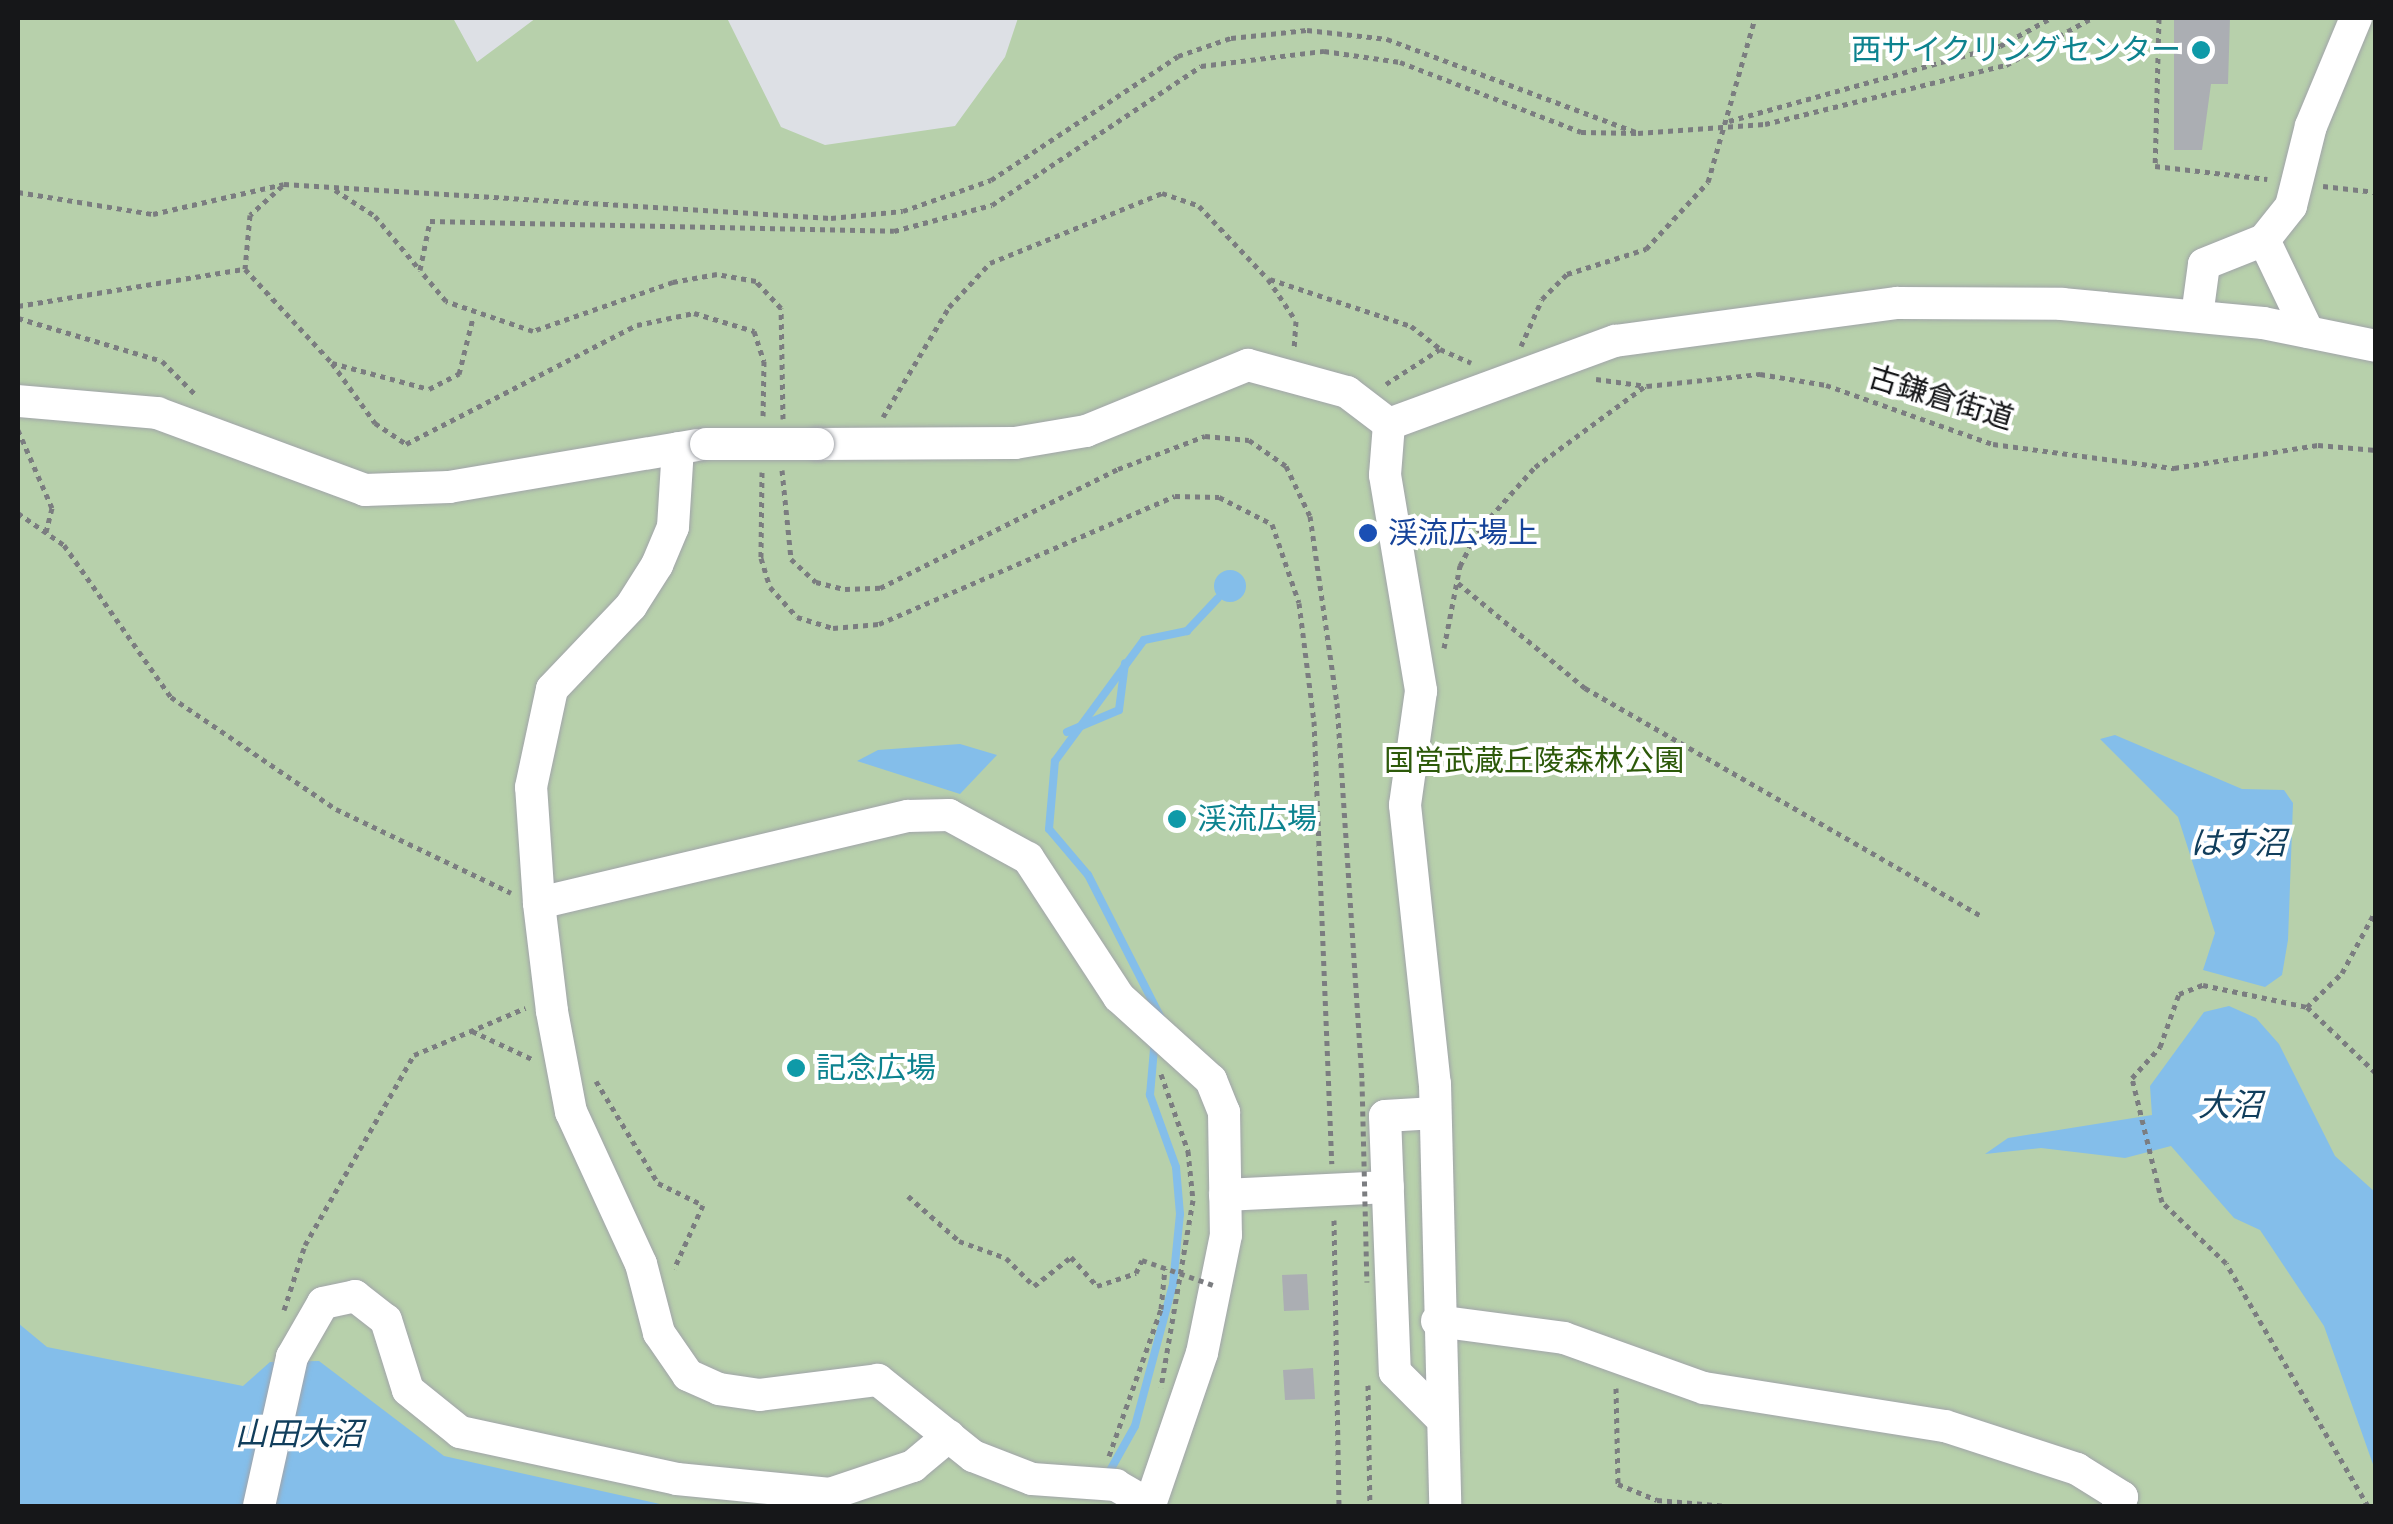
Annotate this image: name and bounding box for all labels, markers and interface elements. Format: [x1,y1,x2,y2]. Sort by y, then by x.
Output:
place label: 西サイクリングセンター [1851,32,2181,68]
marker: 西サイクリングセンター [2190,39,2212,61]
street label: 古鎌倉街道 [1864,359,2018,437]
place label: 渓流広場上 [1388,515,1538,551]
marker: 渓流広場上 [1357,522,1379,544]
park label: 国営武蔵丘陵森林公園 [1384,743,1684,779]
place label: 渓流広場 [1197,801,1317,837]
marker: 渓流広場 [1166,808,1188,830]
water label: はす沼 [2190,824,2286,862]
place label: 記念広場 [816,1050,936,1086]
marker: 記念広場 [785,1057,807,1079]
water label: 大沼 [2198,1086,2262,1124]
water label: 山田大沼 [235,1415,363,1453]

